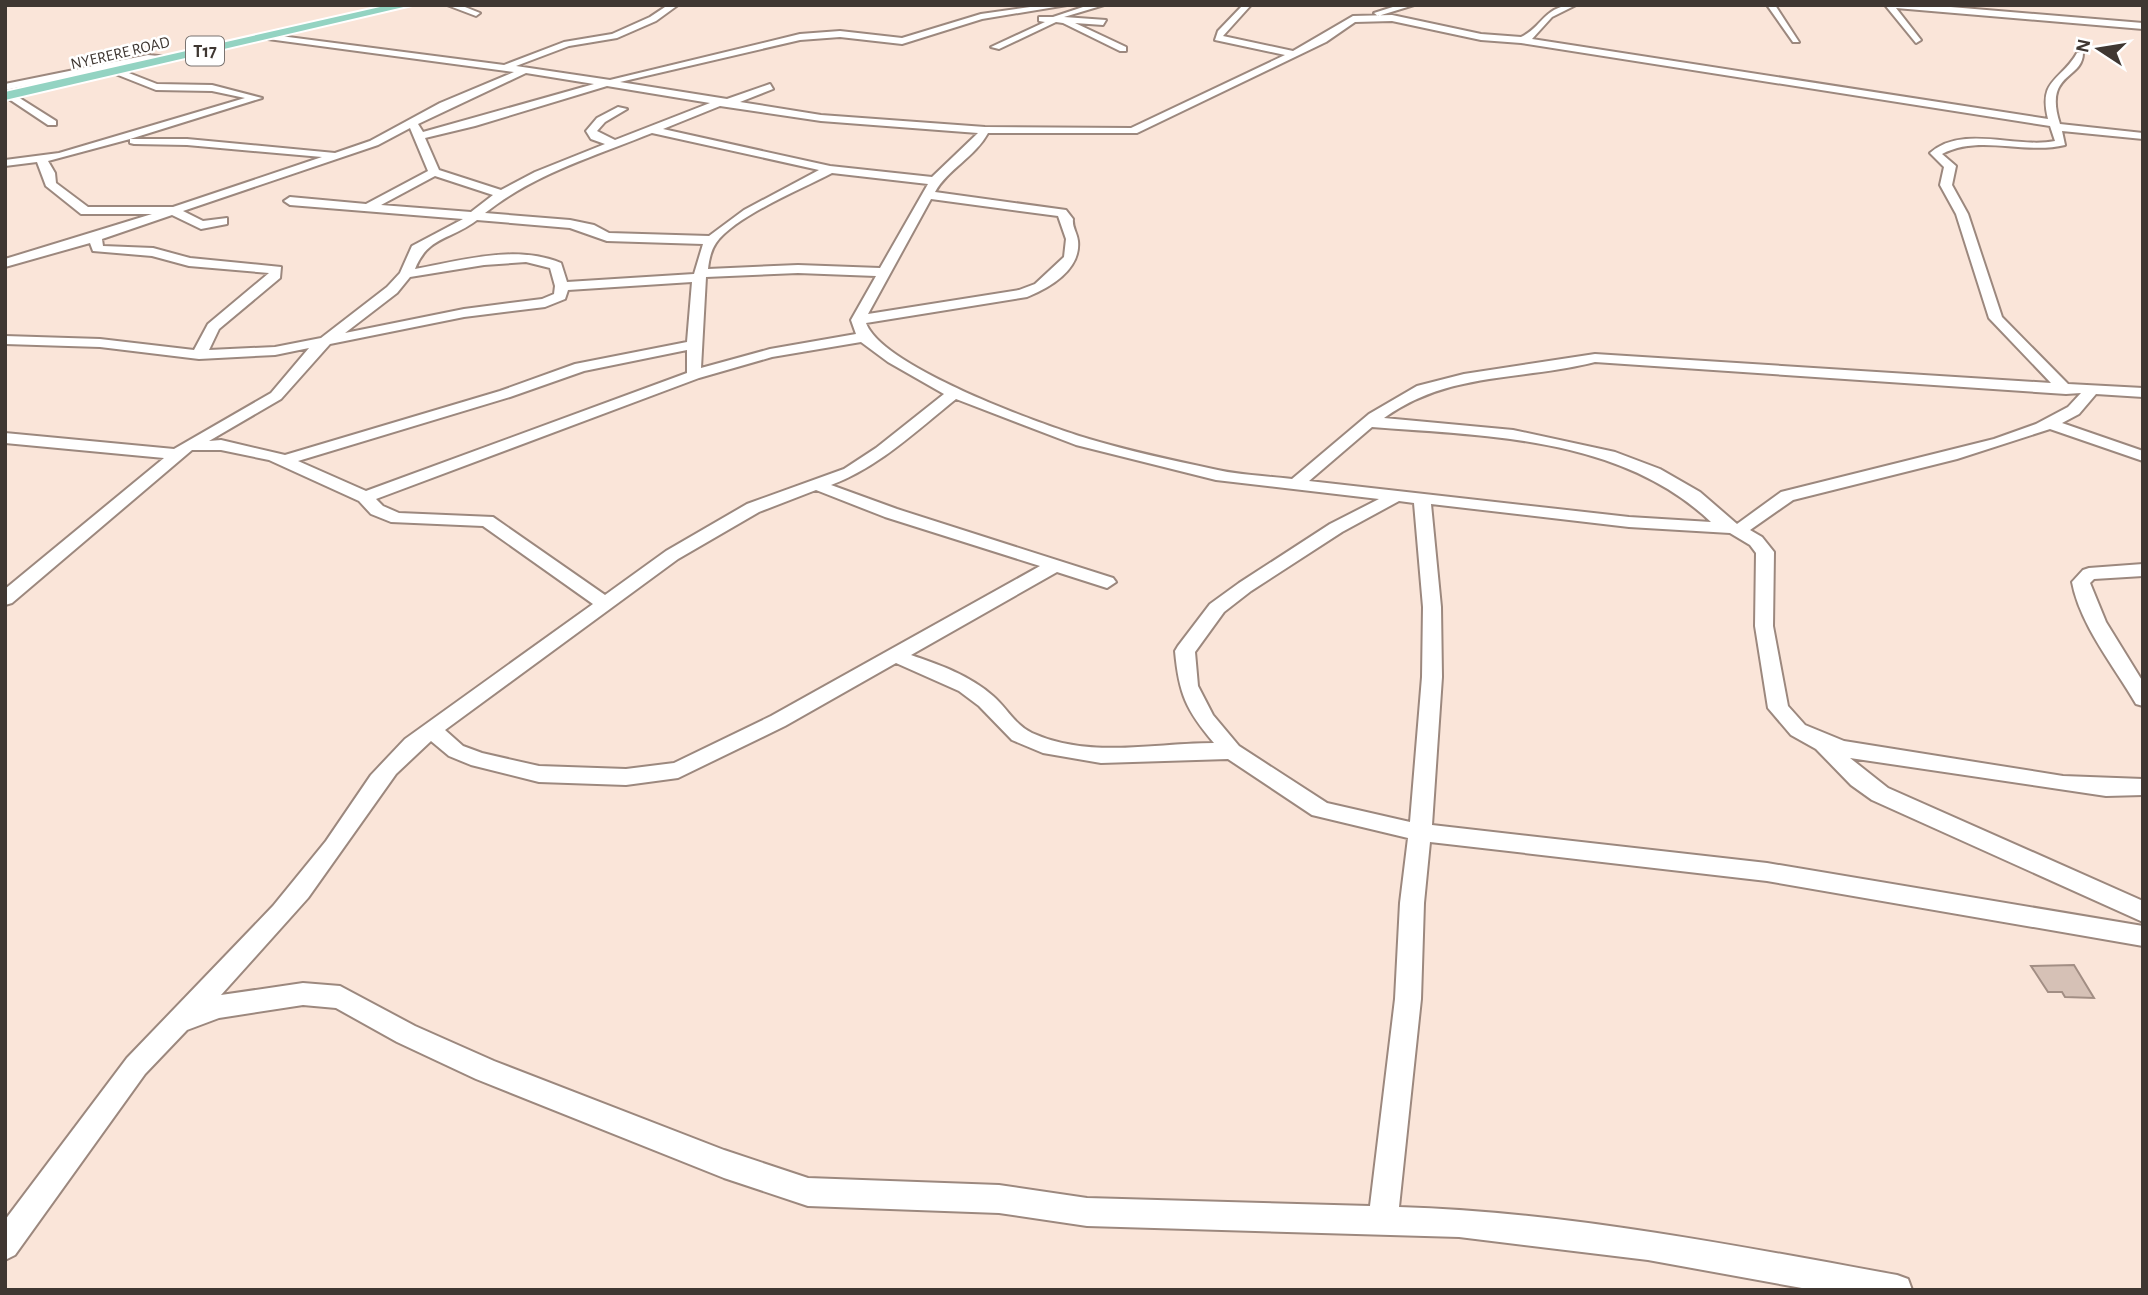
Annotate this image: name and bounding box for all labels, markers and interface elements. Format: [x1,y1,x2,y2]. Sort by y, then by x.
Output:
north arrow [2064,14,2134,84]
street label: NYERERE ROAD [69,34,171,72]
road number: T17 [186,36,224,66]
text: N [2073,37,2095,54]

